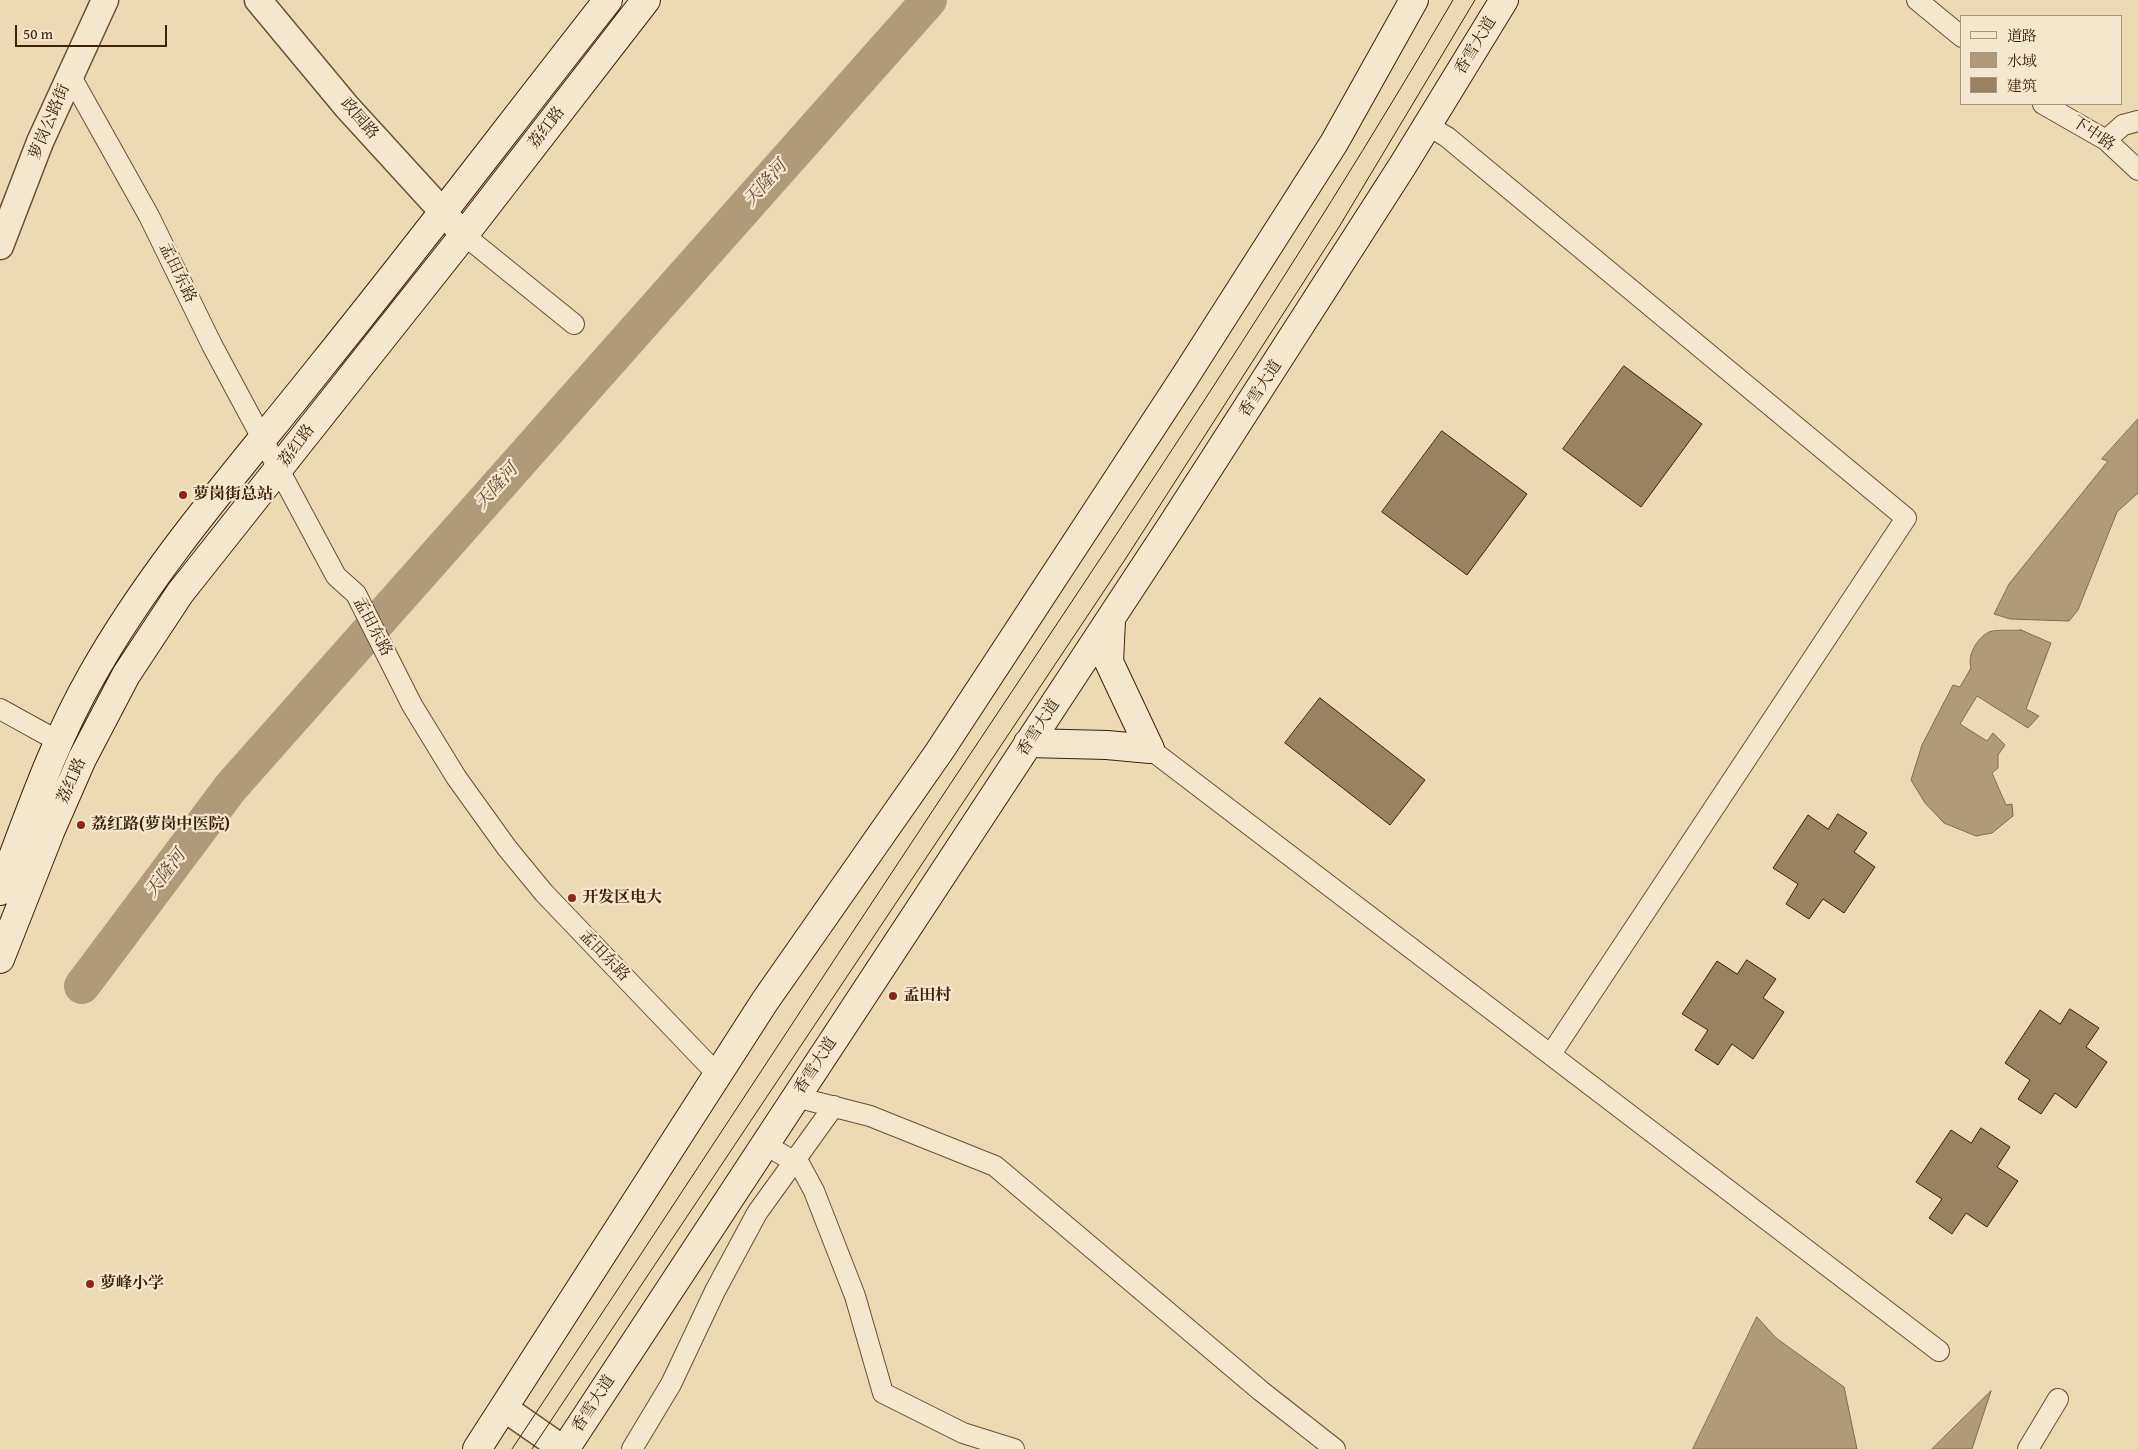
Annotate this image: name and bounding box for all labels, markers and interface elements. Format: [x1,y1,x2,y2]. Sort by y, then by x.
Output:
street label: 香雪大道 [1451,14,1501,78]
scale bar [18,15,170,47]
legend [1960,15,2123,105]
text: 50 m [23,23,53,44]
text: 道路 [2007,25,2037,46]
text: 水域 [2007,50,2037,71]
text: 建筑 [2007,75,2037,96]
street label: 萝岗公路街 [26,81,74,163]
street label: 政园路 [336,95,382,143]
street label: 荔红路 [525,103,569,153]
street label: 下中路 [2068,113,2118,155]
water label: 天隆河 [740,157,792,211]
street label: 孟田东路 [154,240,200,306]
street label: 香雪大道 [1236,357,1286,421]
street label: 荔红路 [275,421,319,471]
water label: 天隆河 [471,460,523,514]
place label: 萝岗街总站 [193,485,273,505]
marker: 萝岗街总站 [177,489,189,501]
street label: 孟田东路 [349,594,395,660]
street label: 香雪大道 [1014,696,1064,760]
street label: 荔红路 [53,755,91,807]
place label: 荔红路(萝岗中医院) [91,815,230,835]
marker: 荔红路(萝岗中医院) [75,819,87,831]
water label: 天隆河 [141,846,191,902]
place label: 开发区电大 [582,888,662,908]
marker: 开发区电大 [566,892,578,904]
street label: 孟田东路 [575,926,633,986]
place label: 孟田村 [903,986,951,1006]
marker: 孟田村 [887,990,899,1002]
street label: 香雪大道 [791,1034,841,1098]
place label: 萝峰小学 [100,1274,164,1294]
marker: 萝峰小学 [84,1278,96,1290]
street label: 香雪大道 [569,1372,619,1436]

